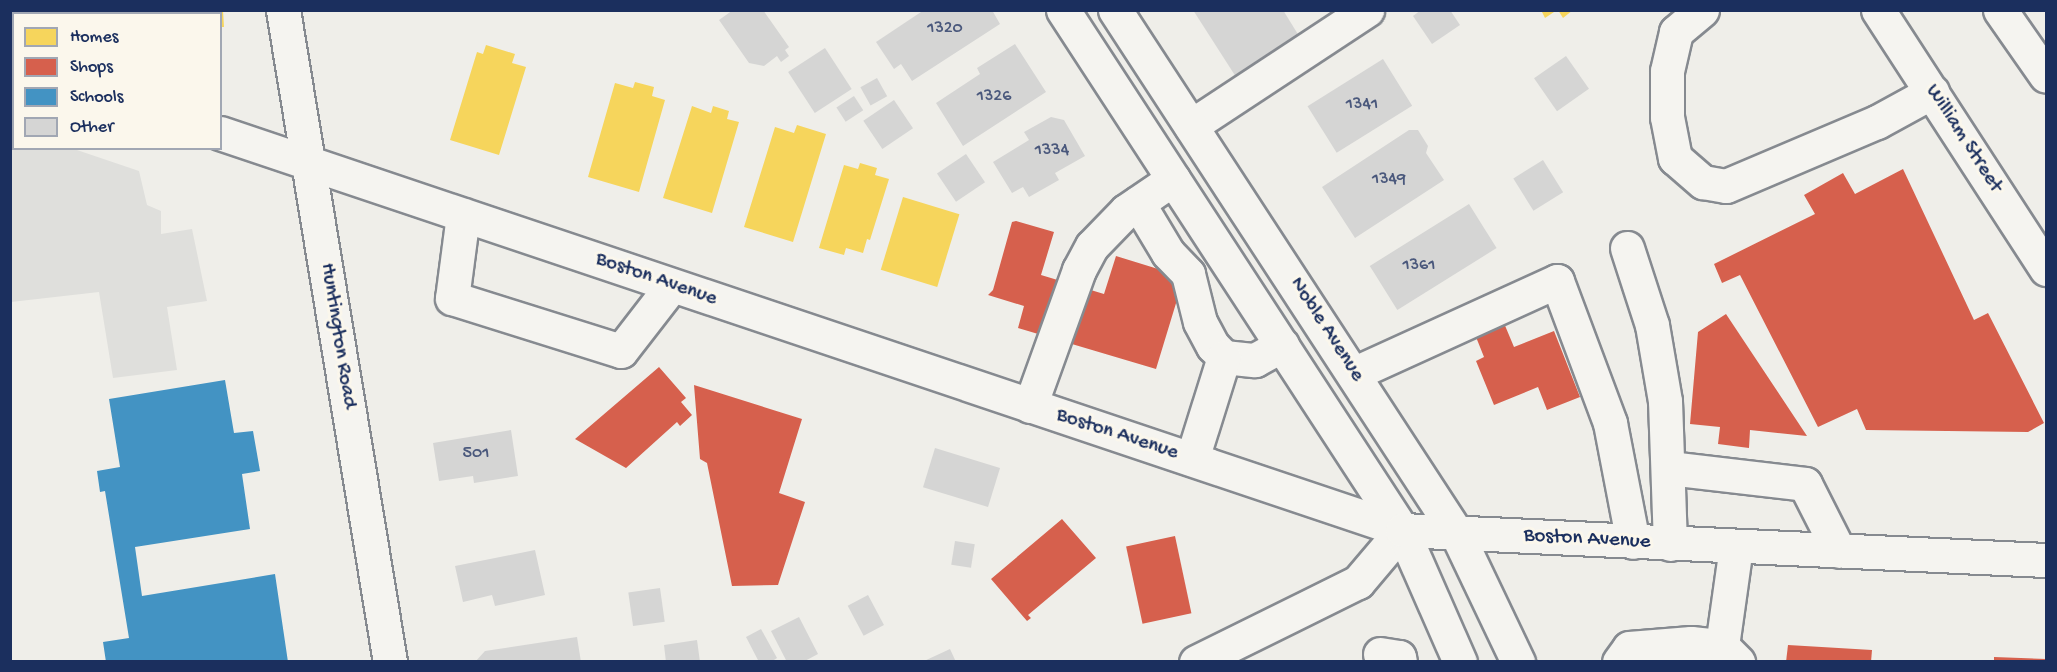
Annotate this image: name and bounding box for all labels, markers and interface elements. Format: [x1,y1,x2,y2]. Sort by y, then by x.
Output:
legend [12,12,222,150]
house number: 1320 [927,18,963,40]
text: Homes [70,27,118,48]
text: Shops [70,57,113,78]
street label: William Street [1919,80,2007,198]
house number: 1326 [977,86,1011,108]
text: Schools [70,87,123,108]
house number: 1341 [1346,94,1378,116]
text: Other [70,117,114,138]
house number: 1334 [1035,140,1069,162]
house number: 1349 [1372,169,1406,191]
street label: Boston Avenue [592,247,720,313]
house number: 1361 [1402,255,1436,277]
street label: Huntington Road [313,261,361,411]
street label: Noble Avenue [1283,273,1369,387]
street label: Boston Avenue [1053,403,1181,467]
house number: 501 [463,443,489,465]
street label: Boston Avenue [1523,524,1651,556]

